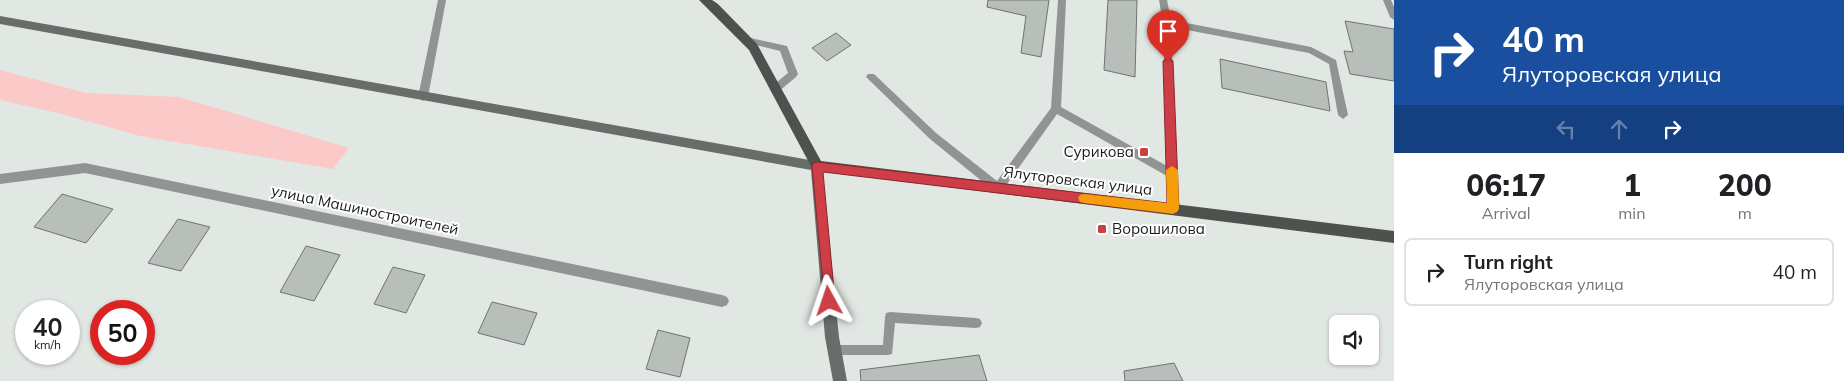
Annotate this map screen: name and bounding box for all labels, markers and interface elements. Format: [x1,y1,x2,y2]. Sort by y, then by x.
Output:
pin [1147,10,1189,61]
icon: arrive [1154,17,1182,45]
text: 40 m [1502,17,1585,61]
icon: right [1419,20,1484,85]
text: Ялуторовская улица [1502,60,1722,88]
icon: left [1552,115,1580,143]
icon: ahead [1605,115,1633,143]
icon: right [1658,115,1686,143]
place label: Сурикова [1063,142,1134,161]
marker: Сурикова [1138,146,1150,158]
street label: Ялуторовская улица [1003,162,1154,199]
text: 06:17 [1466,166,1546,204]
text: 1 [1623,166,1641,204]
text: 200 [1718,166,1772,204]
street label: улица Машиностроителей [270,180,460,239]
text: Arrival [1482,203,1531,223]
text: min [1618,203,1646,223]
text: m [1738,203,1752,223]
place label: Ворошилова [1112,219,1205,238]
marker: Ворошилова [1096,223,1108,235]
text: Turn right [1464,250,1553,274]
icon: right [1421,258,1449,286]
text: 40 m [1773,260,1817,284]
position arrow [802,274,854,326]
text: Ялуторовская улица [1464,274,1624,294]
speed limit sign: 50 [90,300,155,365]
text: 40 [32,311,63,342]
map controls [1329,315,1379,365]
button: sound [1329,315,1379,365]
text: km/h [34,337,61,352]

